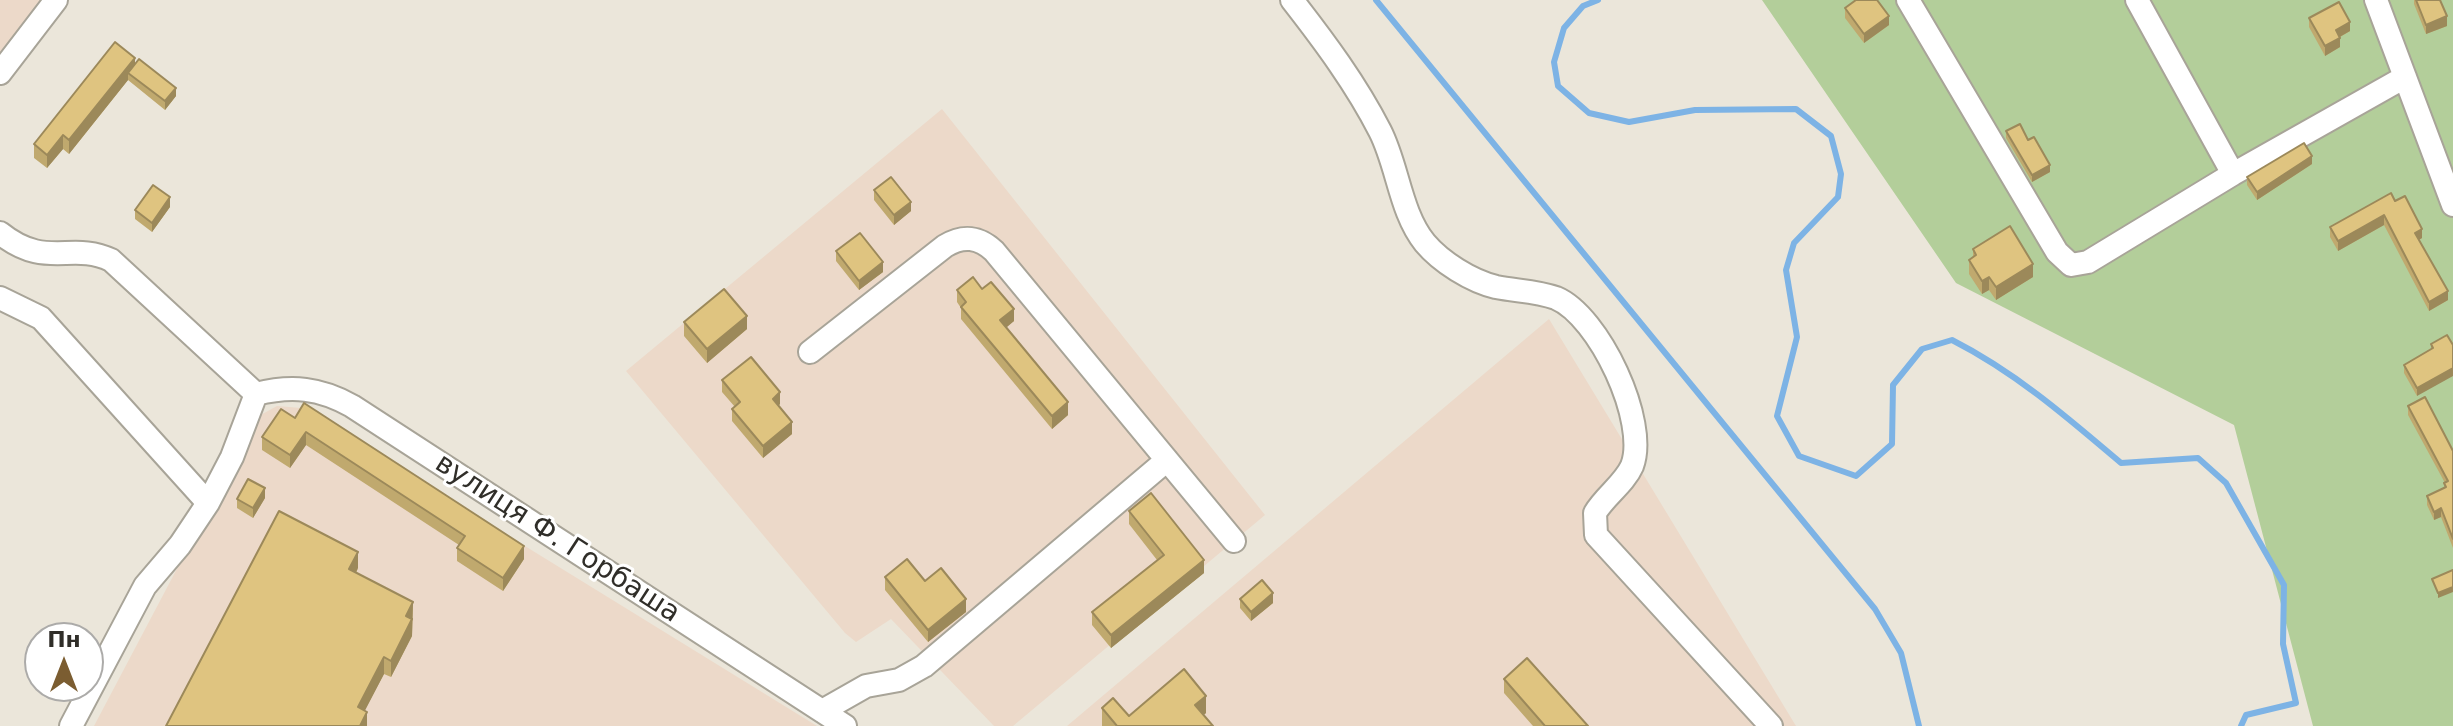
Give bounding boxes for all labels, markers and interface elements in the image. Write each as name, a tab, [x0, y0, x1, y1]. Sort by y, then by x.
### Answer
street label: вулиця Ф. Горбаша	[428, 447, 686, 631]
north arrow	[24, 622, 104, 702]
text: Пн	[47, 627, 81, 652]

